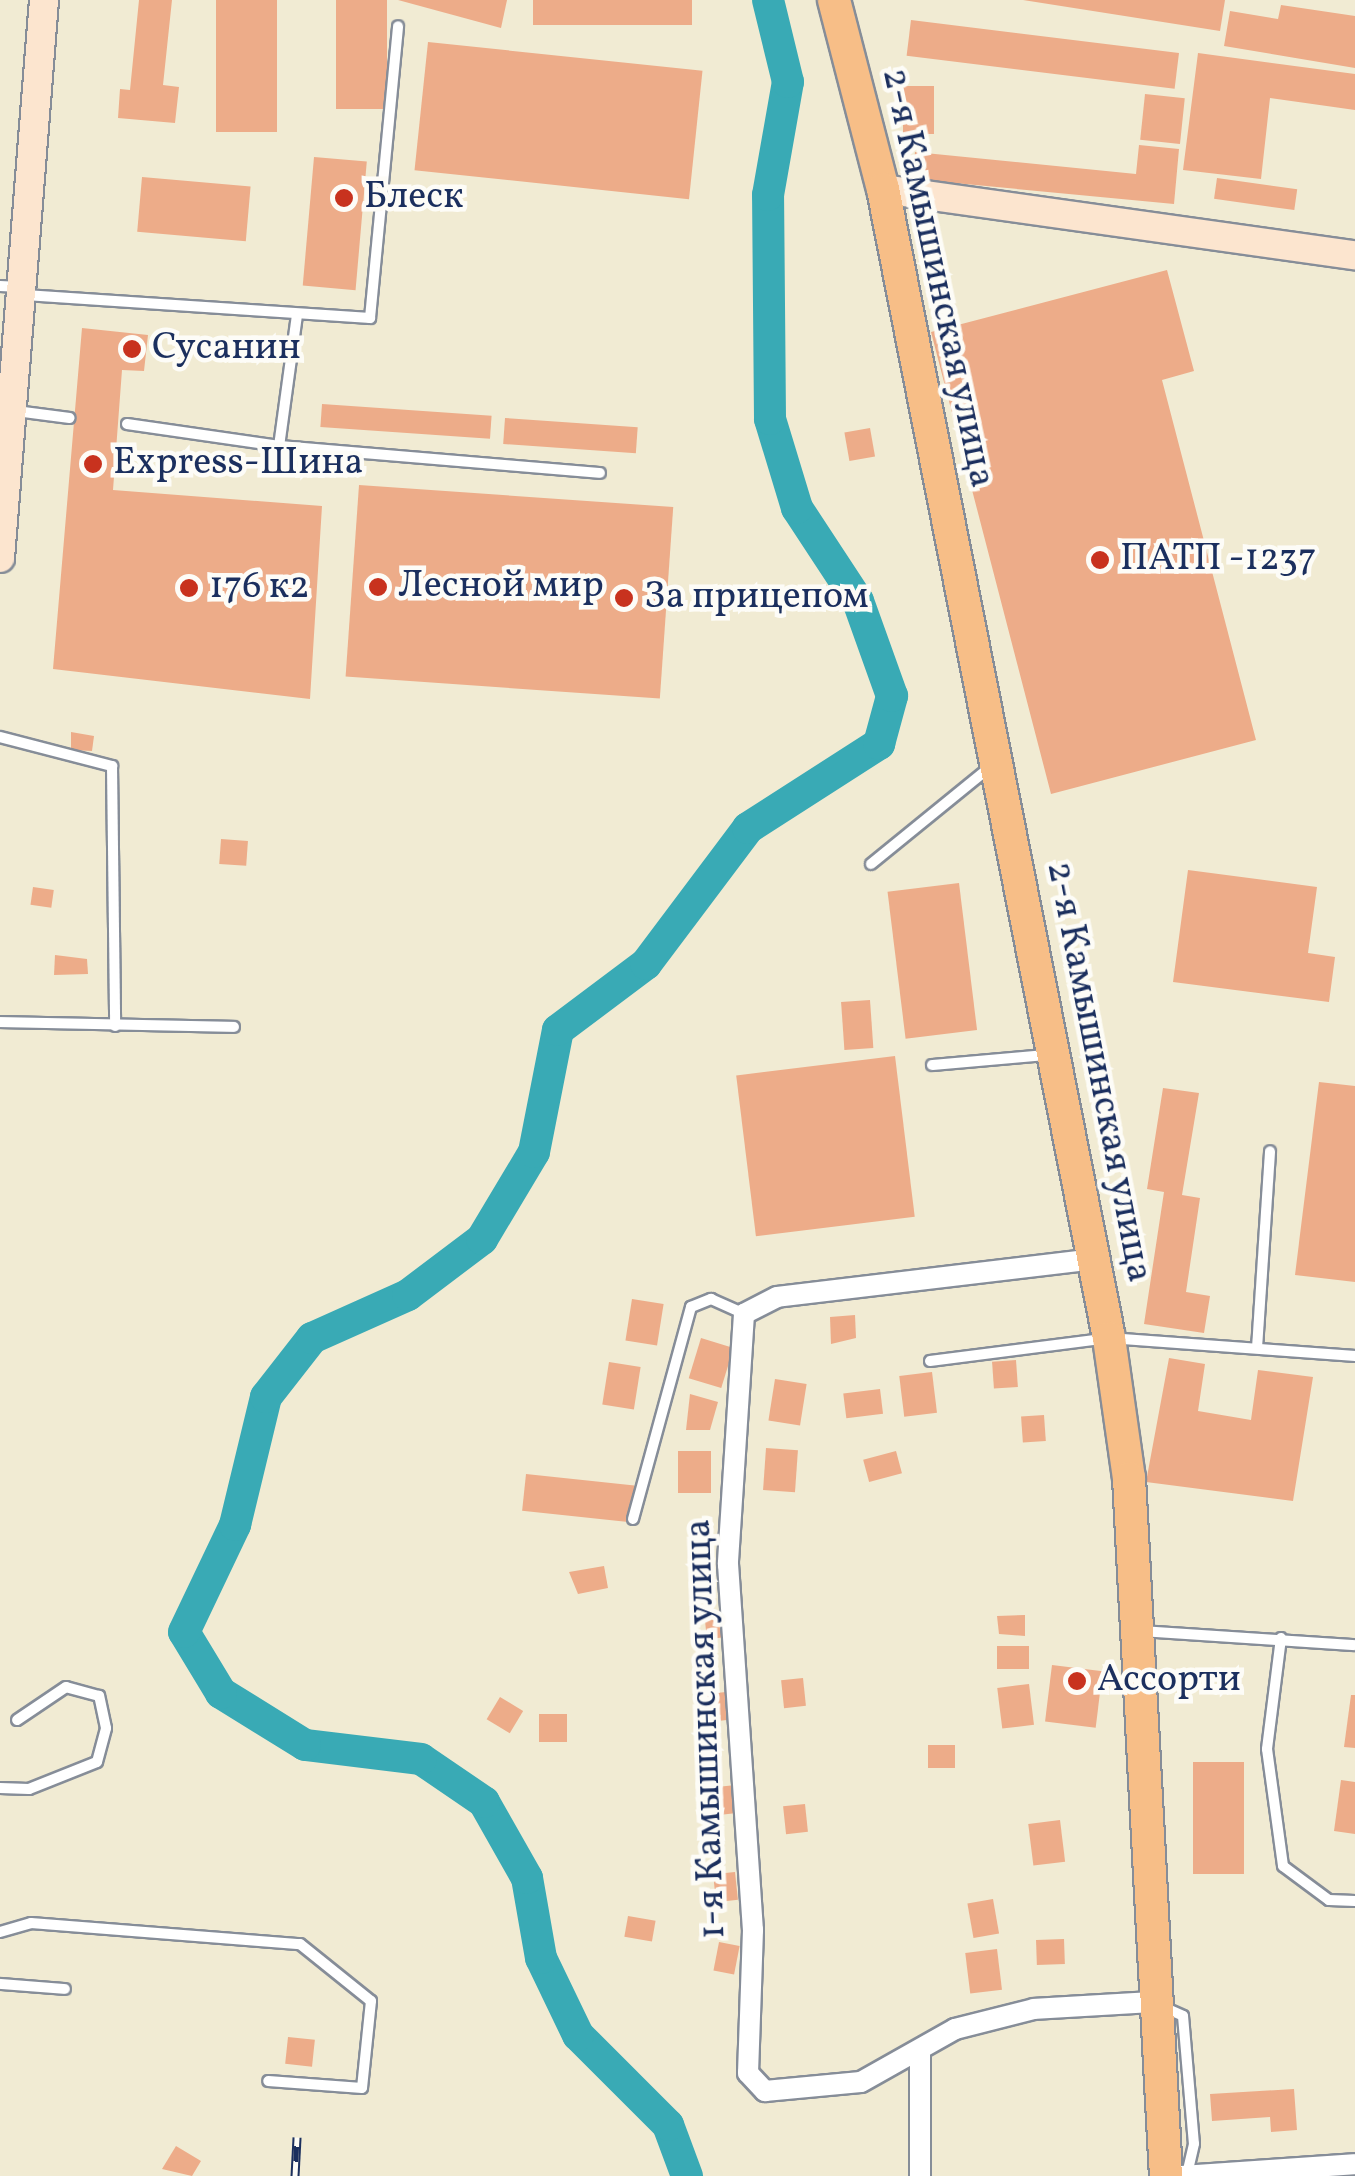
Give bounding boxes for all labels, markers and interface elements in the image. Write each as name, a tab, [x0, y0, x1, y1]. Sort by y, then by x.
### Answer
street label: 2-я Камышинская улица	[870, 64, 1004, 492]
place label: Блеск	[364, 175, 463, 221]
marker: Блеск	[333, 187, 355, 209]
place label: Сусанин	[152, 326, 301, 372]
marker: Сусанин	[121, 338, 143, 360]
place label: Express-Шина	[113, 441, 363, 487]
marker: Express-Шина	[82, 453, 104, 475]
place label: ПАТП -1237	[1120, 537, 1317, 583]
marker: ПАТП -1237	[1089, 549, 1111, 571]
place label: Лесной мир	[398, 564, 604, 610]
place label: 176 к2	[209, 565, 310, 611]
place label: За прицепом	[644, 575, 869, 621]
marker: Лесной мир	[367, 576, 389, 598]
marker: 176 к2	[178, 577, 200, 599]
marker: За прицепом	[613, 587, 635, 609]
street label: 2-я Камышинская улица	[1035, 857, 1161, 1287]
street label: 1-я Камышинская улица	[677, 1517, 737, 1941]
place label: Ассорти	[1097, 1658, 1241, 1704]
marker: Ассорти	[1066, 1670, 1088, 1692]

